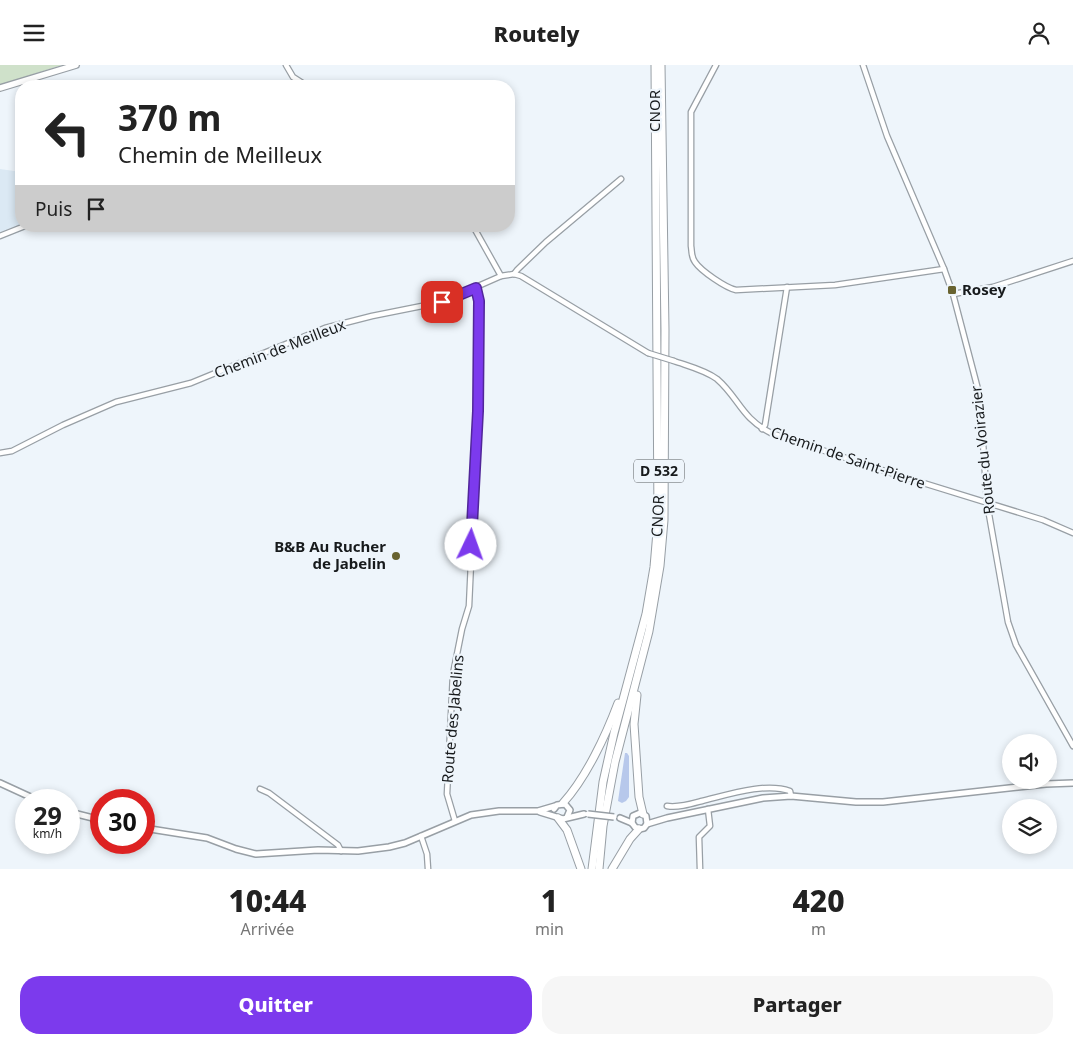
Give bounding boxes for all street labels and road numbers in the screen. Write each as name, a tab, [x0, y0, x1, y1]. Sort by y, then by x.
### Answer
street label: CNOR	[644, 89, 664, 132]
street label: Chemin de Meilleux	[211, 314, 348, 382]
street label: Route du Voirazier	[965, 385, 999, 515]
street label: Chemin de Saint-Pierre	[769, 421, 928, 493]
road number: D 532	[634, 459, 684, 483]
street label: CNOR	[646, 494, 668, 537]
street label: Route des Jabelins	[436, 654, 468, 784]

